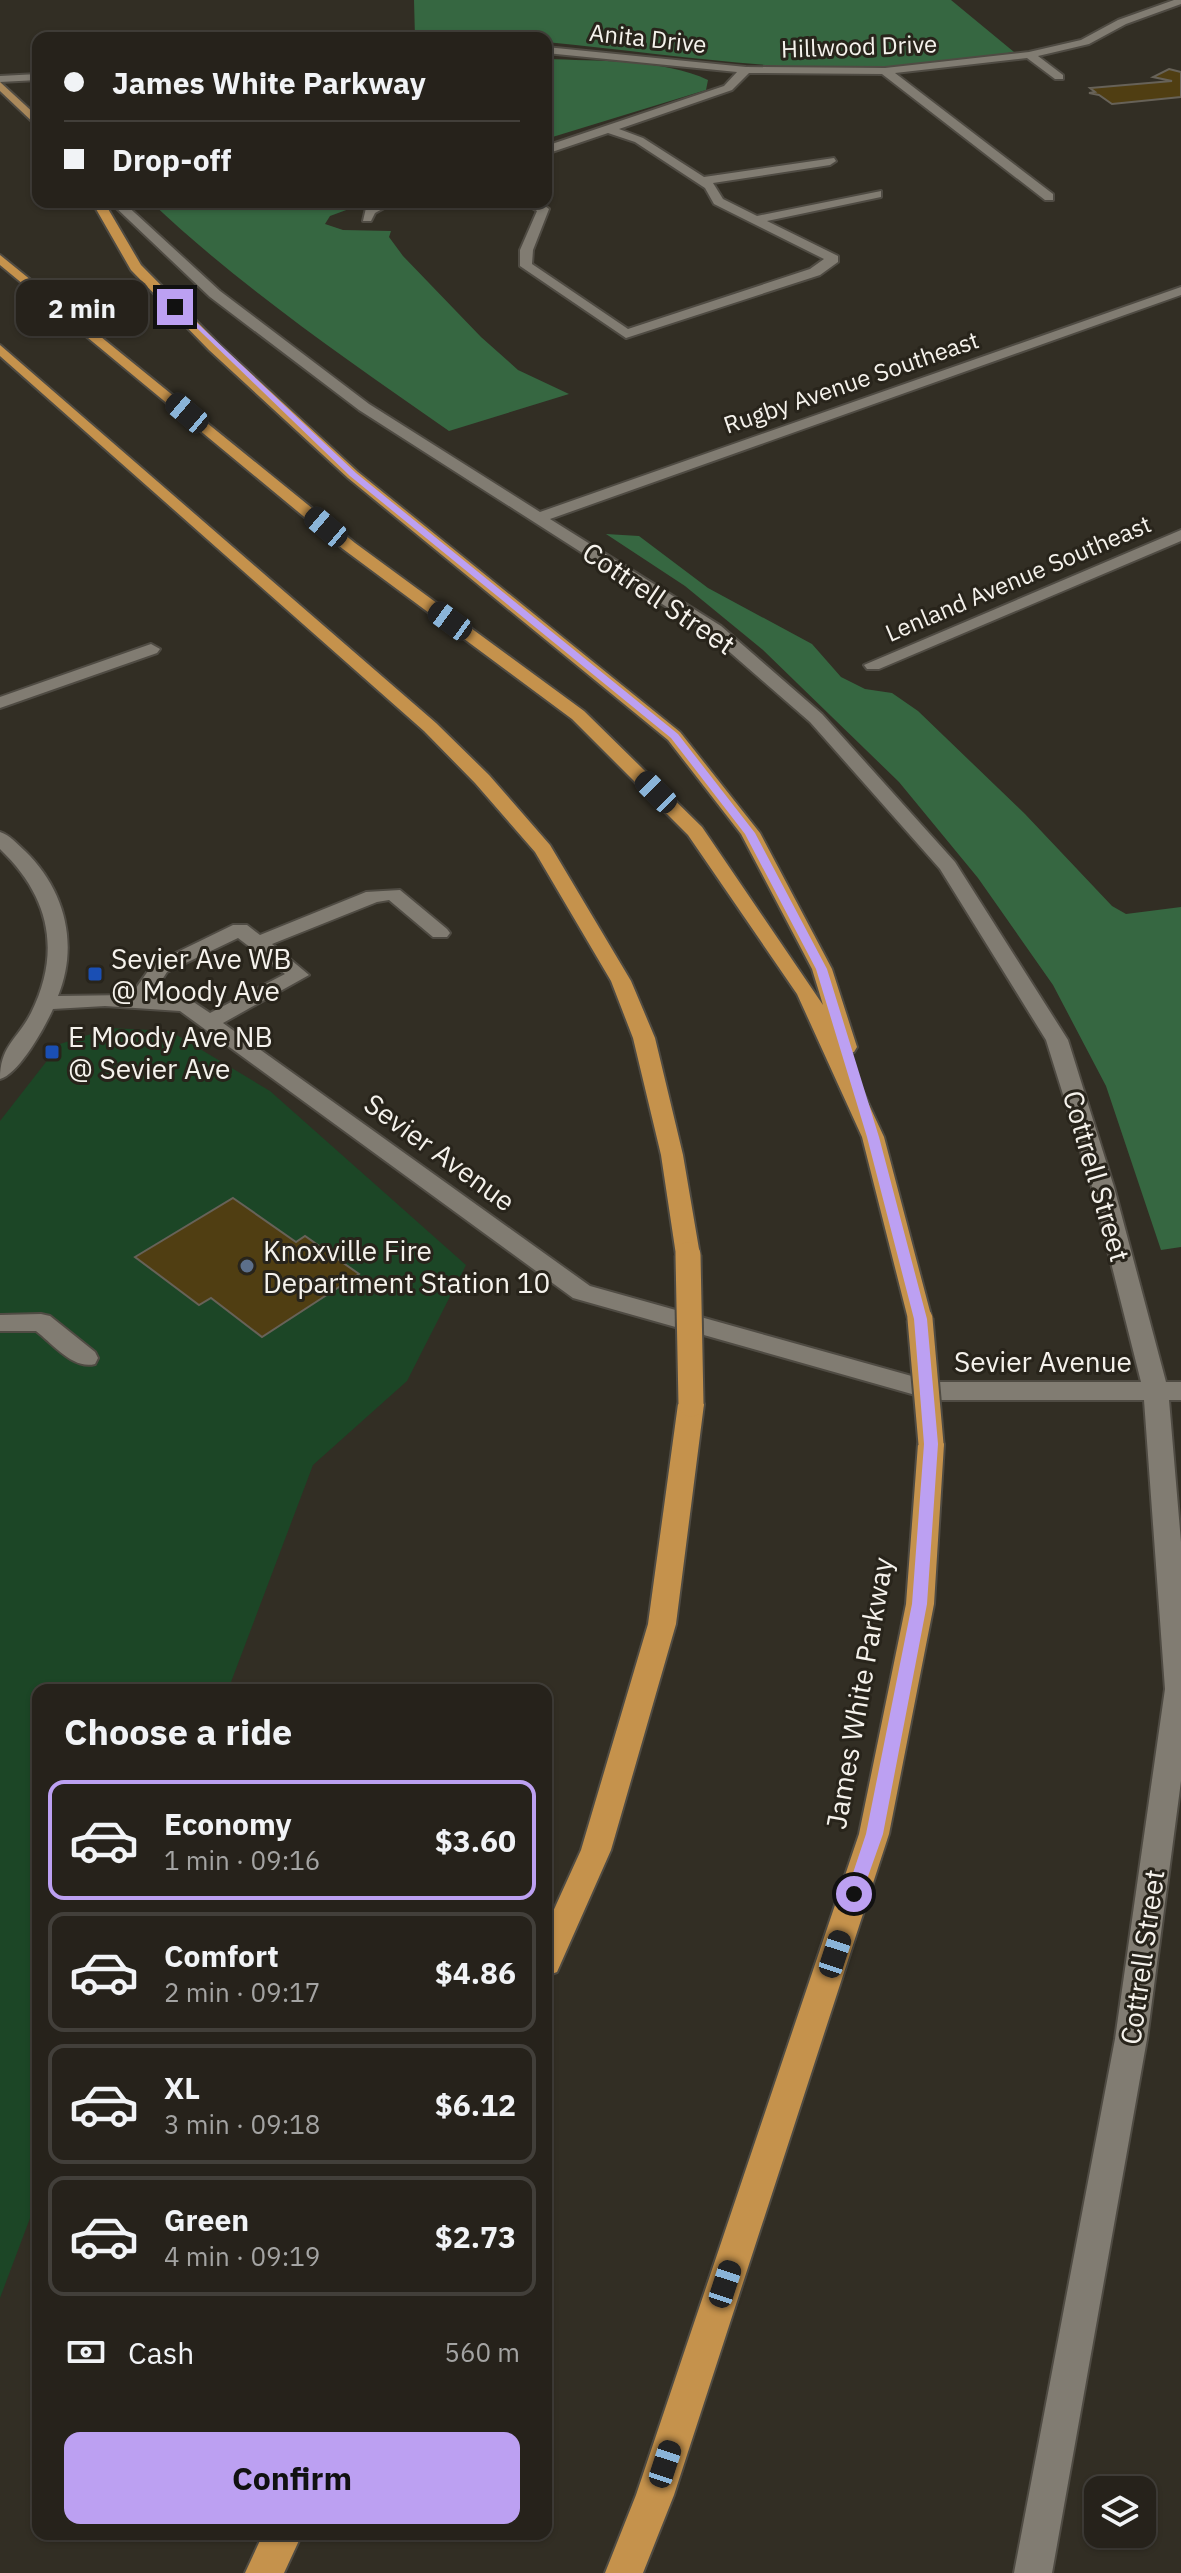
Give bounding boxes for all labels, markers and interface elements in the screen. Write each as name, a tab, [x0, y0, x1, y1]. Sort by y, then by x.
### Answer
street label: Anita Drive	[588, 16, 708, 60]
street label: Hillwood Drive	[780, 27, 938, 65]
text: James White Parkway	[112, 63, 426, 102]
text: Drop-off	[112, 140, 231, 179]
callout: 2 min	[15, 279, 147, 335]
route end	[157, 289, 193, 325]
text: 2 min	[48, 291, 116, 325]
street label: Rugby Avenue Southeast	[719, 323, 983, 441]
car	[161, 388, 213, 438]
car	[300, 502, 352, 552]
street label: Lenland Avenue Southeast	[880, 507, 1156, 649]
street label: Cottrell Street	[575, 533, 743, 663]
car	[424, 597, 476, 645]
car	[631, 767, 681, 817]
place label: Sevier Ave WB @ Moody Ave	[111, 940, 292, 1009]
marker: Sevier Ave WB @ Moody Ave	[86, 965, 104, 983]
place label: E Moody Ave NB @ Sevier Ave	[68, 1018, 273, 1087]
marker: E Moody Ave NB @ Sevier Ave	[43, 1043, 61, 1061]
street label: Sevier Avenue	[357, 1085, 523, 1219]
street label: Cottrell Street	[1055, 1086, 1139, 1266]
place label: Knoxville Fire Department Station 10	[263, 1232, 550, 1301]
marker: Knoxville Fire Department Station 10	[238, 1257, 256, 1275]
street label: Sevier Avenue	[954, 1343, 1132, 1380]
street label: James White Parkway	[817, 1554, 901, 1832]
text: Choose a ride	[64, 1708, 292, 1755]
icon: car	[68, 1804, 140, 1876]
text: Economy	[164, 1804, 292, 1843]
text: $3.60	[435, 1821, 516, 1860]
text: 1 min · 09:16	[164, 1843, 320, 1877]
street label: Cottrell Street	[1111, 1867, 1173, 2047]
route start	[836, 1876, 872, 1912]
car	[816, 1927, 854, 1981]
icon: car	[68, 1936, 140, 2008]
text: Comfort	[164, 1936, 279, 1975]
text: $4.86	[435, 1953, 516, 1992]
text: 2 min · 09:17	[164, 1975, 320, 2009]
icon: car	[68, 2068, 140, 2140]
text: XL	[164, 2068, 200, 2107]
text: $6.12	[435, 2085, 516, 2124]
text: 3 min · 09:18	[164, 2107, 320, 2141]
icon: car	[68, 2200, 140, 2272]
text: Green	[164, 2200, 249, 2239]
text: $2.73	[435, 2217, 516, 2256]
text: 4 min · 09:19	[164, 2239, 320, 2273]
car	[706, 2257, 744, 2311]
icon: cash	[64, 2330, 108, 2374]
text: Cash	[128, 2333, 194, 2372]
text: 560 m	[444, 2335, 520, 2369]
button: Confirm	[64, 2432, 520, 2524]
car	[646, 2437, 684, 2491]
map controls	[1084, 2476, 1156, 2548]
button: layers	[1084, 2476, 1156, 2548]

